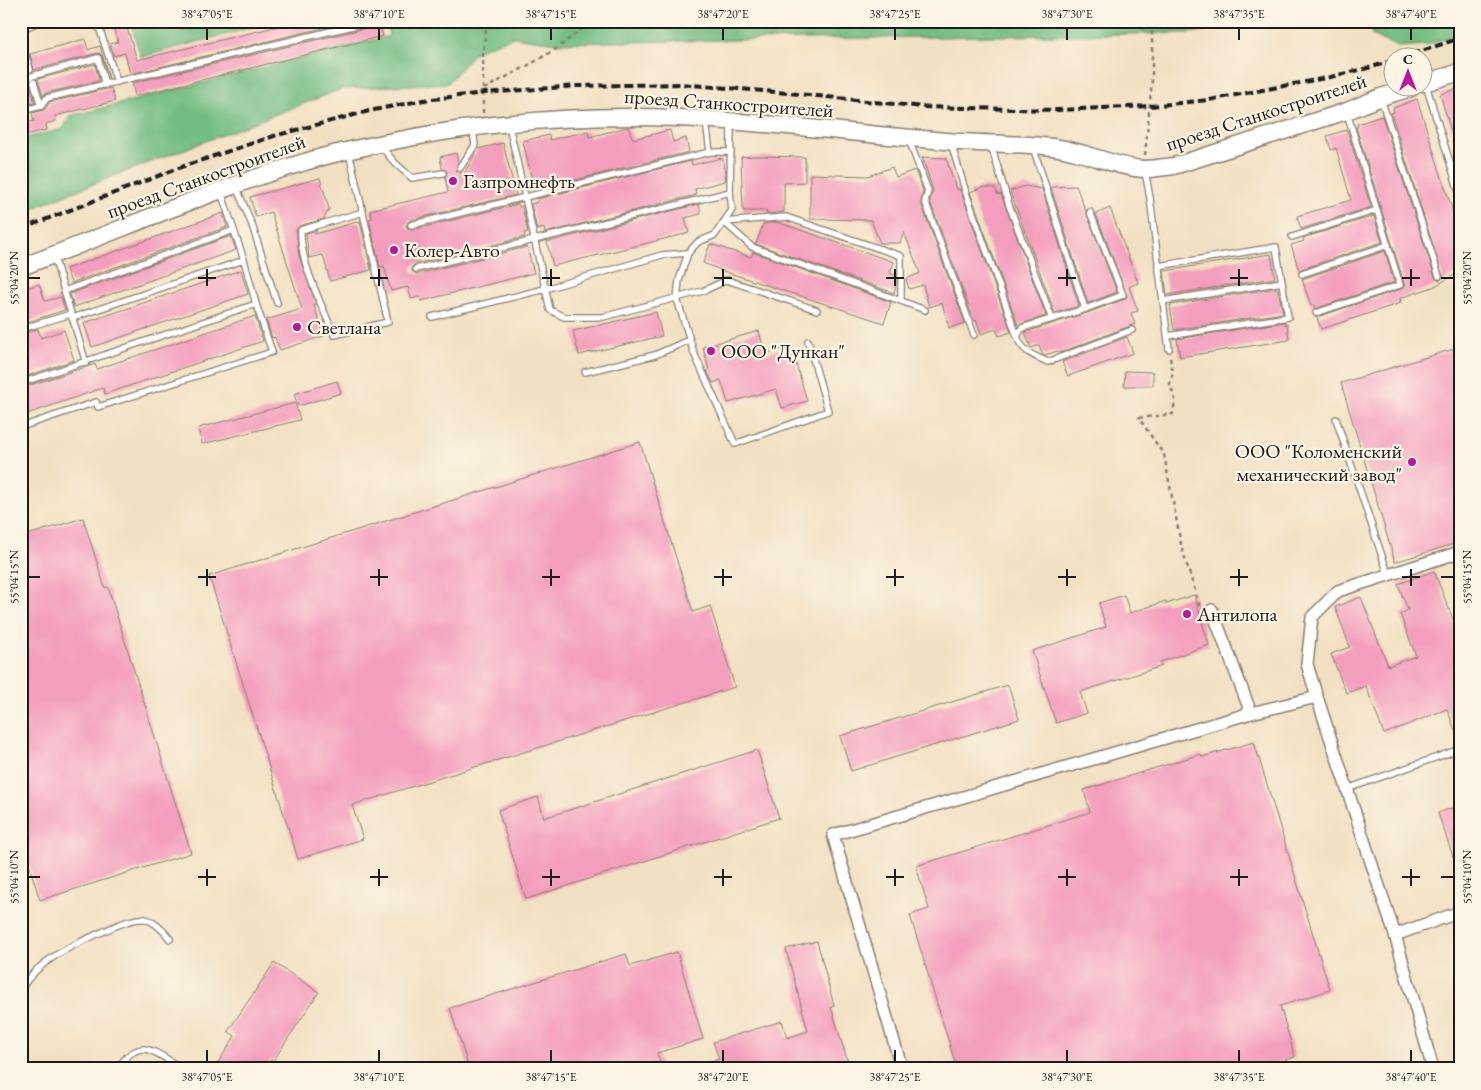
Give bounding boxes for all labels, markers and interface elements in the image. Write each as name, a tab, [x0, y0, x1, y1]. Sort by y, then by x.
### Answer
text: 38°47'05"E	[181, 6, 233, 22]
text: 38°47'10"E	[353, 6, 405, 22]
text: 38°47'15"E	[525, 6, 577, 22]
text: 38°47'20"E	[697, 6, 749, 22]
text: 38°47'25"E	[869, 6, 921, 22]
text: 38°47'30"E	[1041, 6, 1093, 22]
text: 38°47'35"E	[1213, 6, 1265, 22]
text: 38°47'40"E	[1385, 6, 1437, 22]
north arrow	[1384, 48, 1434, 98]
text: С	[1403, 50, 1413, 68]
street label: проезд Станкостроителей	[1162, 67, 1370, 157]
street label: проезд Станкостроителей	[624, 83, 835, 123]
street label: проезд Станкостроителей	[103, 128, 309, 224]
place label: Газпромнефть	[463, 168, 575, 194]
marker: Газпромнефть	[447, 175, 459, 187]
place label: Колер-Авто	[404, 237, 500, 263]
marker: Колер-Авто	[388, 244, 400, 256]
text: 55°04'20"N	[6, 251, 22, 305]
text: 55°04'20"N	[1459, 251, 1475, 305]
place label: Светлана	[307, 314, 381, 340]
marker: Светлана	[291, 321, 303, 333]
place label: ООО "Дункан"	[721, 338, 845, 364]
marker: ООО "Дункан"	[705, 345, 717, 357]
place label: ООО "Коломенский механический завод"	[1235, 438, 1402, 487]
marker: ООО "Коломенский механический завод"	[1406, 456, 1418, 468]
text: 55°04'15"N	[6, 550, 22, 604]
text: 55°04'15"N	[1459, 550, 1475, 604]
place label: Aнтилопа	[1196, 601, 1278, 627]
marker: Aнтилопа	[1181, 608, 1193, 620]
text: 55°04'10"N	[6, 850, 22, 904]
text: 55°04'10"N	[1459, 850, 1475, 904]
text: 38°47'05"E	[181, 1069, 233, 1085]
text: 38°47'10"E	[353, 1069, 405, 1085]
text: 38°47'15"E	[525, 1069, 577, 1085]
text: 38°47'20"E	[697, 1069, 749, 1085]
text: 38°47'25"E	[869, 1069, 921, 1085]
text: 38°47'30"E	[1041, 1069, 1093, 1085]
text: 38°47'35"E	[1213, 1069, 1265, 1085]
text: 38°47'40"E	[1385, 1069, 1437, 1085]

